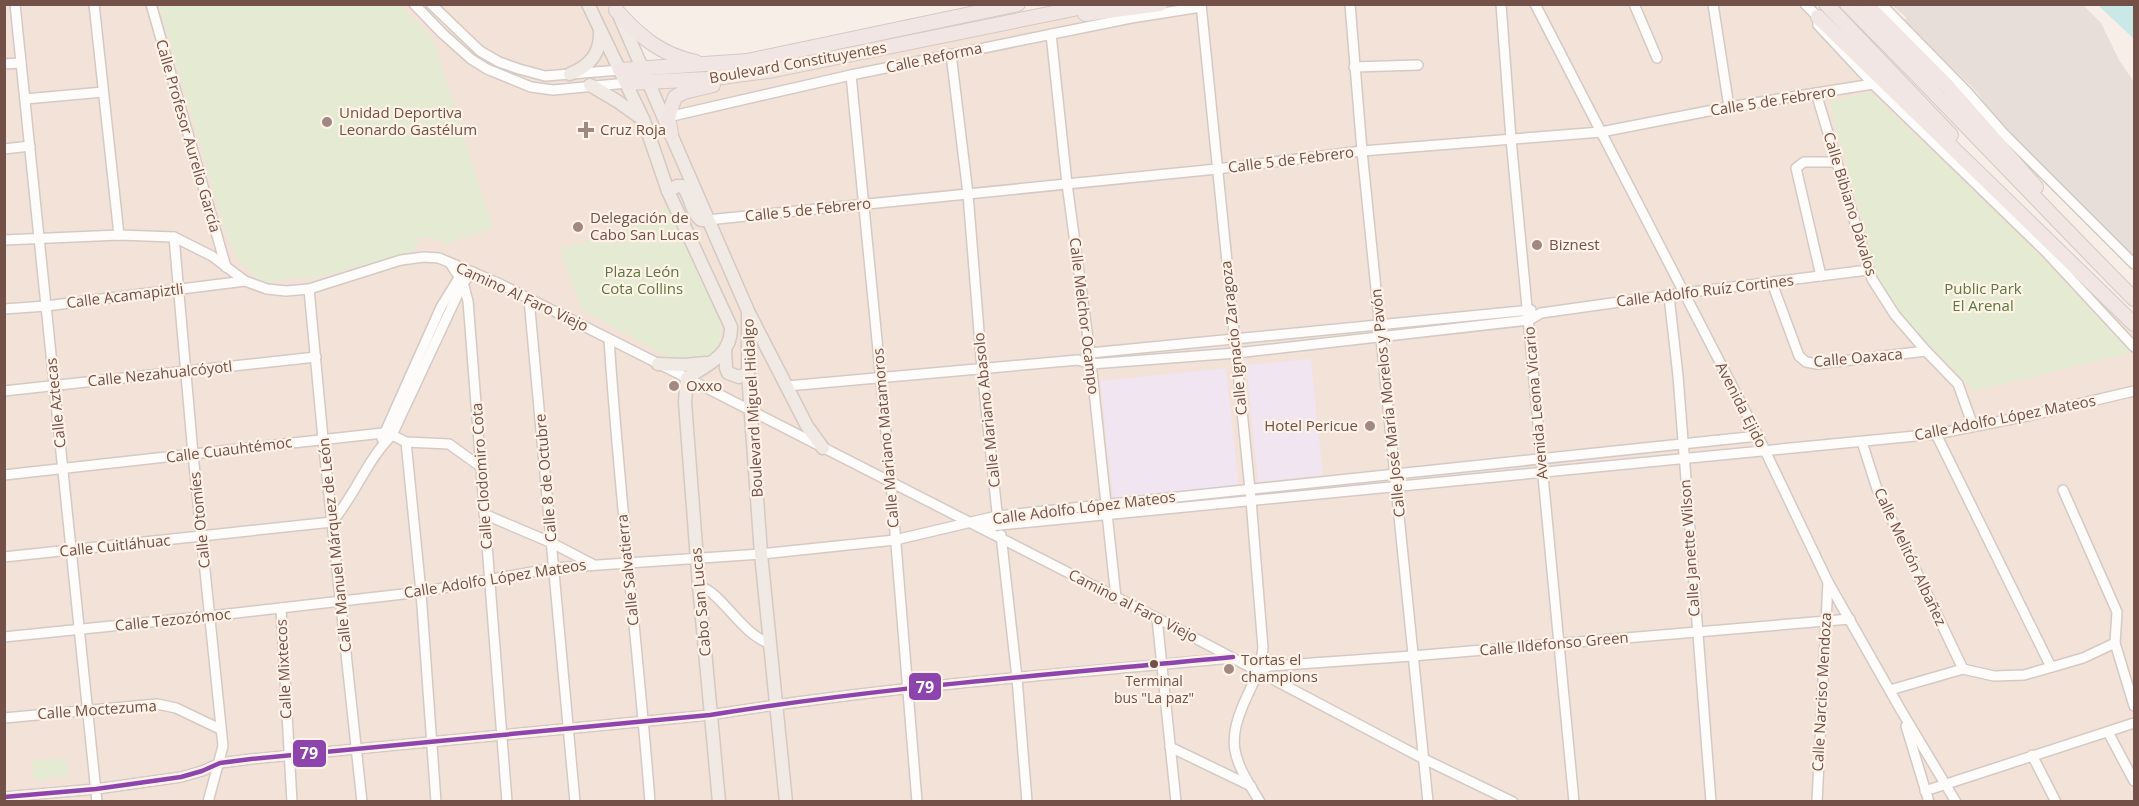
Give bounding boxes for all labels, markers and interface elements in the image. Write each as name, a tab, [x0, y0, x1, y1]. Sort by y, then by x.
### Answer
street label: Calle Profesor Aurelio García	[152, 37, 226, 235]
street label: Boulevard Constituyentes	[708, 37, 888, 87]
street label: Calle Reforma	[884, 37, 984, 77]
street label: Calle 5 de Febrero	[1709, 80, 1837, 120]
place label: Unidad Deportiva Leonardo Gastélum	[339, 102, 477, 139]
marker: Unidad Deportiva Leonardo Gastélum	[320, 115, 334, 129]
place label: Cruz Roja	[600, 119, 666, 139]
marker: Cruz Roja	[577, 121, 595, 139]
street label: Calle Bibiano Dávalos	[1820, 129, 1882, 278]
street label: Calle 5 de Febrero	[1227, 141, 1355, 177]
street label: Calle 5 de Febrero	[744, 192, 872, 226]
place label: Delegación de Cabo San Lucas	[590, 207, 699, 244]
marker: Delegación de Cabo San Lucas	[571, 220, 585, 234]
place label: Biznest	[1549, 234, 1600, 254]
street label: Calle Melchor Ocampo	[1065, 236, 1105, 396]
marker: Biznest	[1530, 238, 1544, 252]
street label: Camino Al Faro Viejo	[453, 257, 592, 336]
street label: Calle Ignacio Zaragoza	[1215, 260, 1251, 416]
park label: Plaza León Cota Collins	[601, 261, 683, 298]
street label: Calle Adolfo Ruíz Cortines	[1615, 269, 1795, 311]
street label: Calle Acamapiztli	[65, 278, 185, 312]
park label: Public Park El Arenal	[1944, 278, 2022, 315]
street label: Calle José María Morelos y Pavón	[1365, 288, 1409, 518]
street label: Boulevard Miguel Hidalgo	[737, 318, 767, 498]
street label: Avenida Leona Vicario	[1518, 326, 1552, 481]
street label: Calle Mariano Abasolo	[968, 332, 1004, 489]
street label: Calle Oaxaca	[1813, 343, 1903, 371]
street label: Calle Mariano Matamoros	[867, 347, 903, 529]
street label: Calle Nezahualcóyotl	[87, 355, 233, 391]
street label: Calle Aztecas	[40, 357, 70, 449]
street label: Avenida Ejido	[1712, 358, 1772, 451]
place label: Oxxo	[686, 375, 722, 395]
marker: Oxxo	[667, 379, 681, 393]
street label: Calle Adolfo López Mateos	[1912, 390, 2097, 444]
street label: Calle Clodomiro Cota	[466, 402, 496, 550]
street label: Calle 8 de Octubre	[529, 413, 561, 543]
place label: Hotel Pericue	[1264, 415, 1358, 435]
marker: Hotel Pericue	[1363, 419, 1377, 433]
street label: Calle Cuauhtémoc	[165, 431, 293, 467]
street label: Calle Manuel Márquez de León	[313, 437, 355, 653]
street label: Calle Otomíes	[184, 471, 214, 569]
street label: Calle Janette Wilson	[1674, 479, 1704, 617]
street label: Calle Melitón Albañez	[1870, 484, 1952, 629]
street label: Calle Adolfo López Mateos	[991, 486, 1177, 528]
street label: Calle Salvatierra	[611, 513, 643, 627]
street label: Calle Cuitláhuac	[58, 529, 171, 561]
street label: Cabo San Lucas	[685, 547, 715, 657]
street label: Calle Adolfo López Mateos	[402, 554, 587, 602]
street label: Camino al Faro Viejo	[1065, 564, 1202, 646]
street label: Calle Tezozómoc	[114, 603, 232, 635]
street label: Calle Narciso Mendoza	[1807, 612, 1835, 772]
street label: Calle Mixtecos	[270, 619, 296, 719]
street label: Calle Ildefonso Green	[1478, 627, 1629, 659]
place label: Tortas el champions	[1241, 649, 1318, 686]
marker: Terminal bus "La paz"	[1148, 658, 1160, 670]
marker: Tortas el champions	[1222, 662, 1236, 676]
place label: Terminal bus "La paz"	[1114, 671, 1194, 707]
line badge: 79	[908, 672, 942, 701]
text: 79	[916, 676, 934, 698]
street label: Calle Moctezuma	[37, 695, 157, 723]
line badge: 79	[292, 739, 327, 768]
text: 79	[300, 742, 318, 764]

